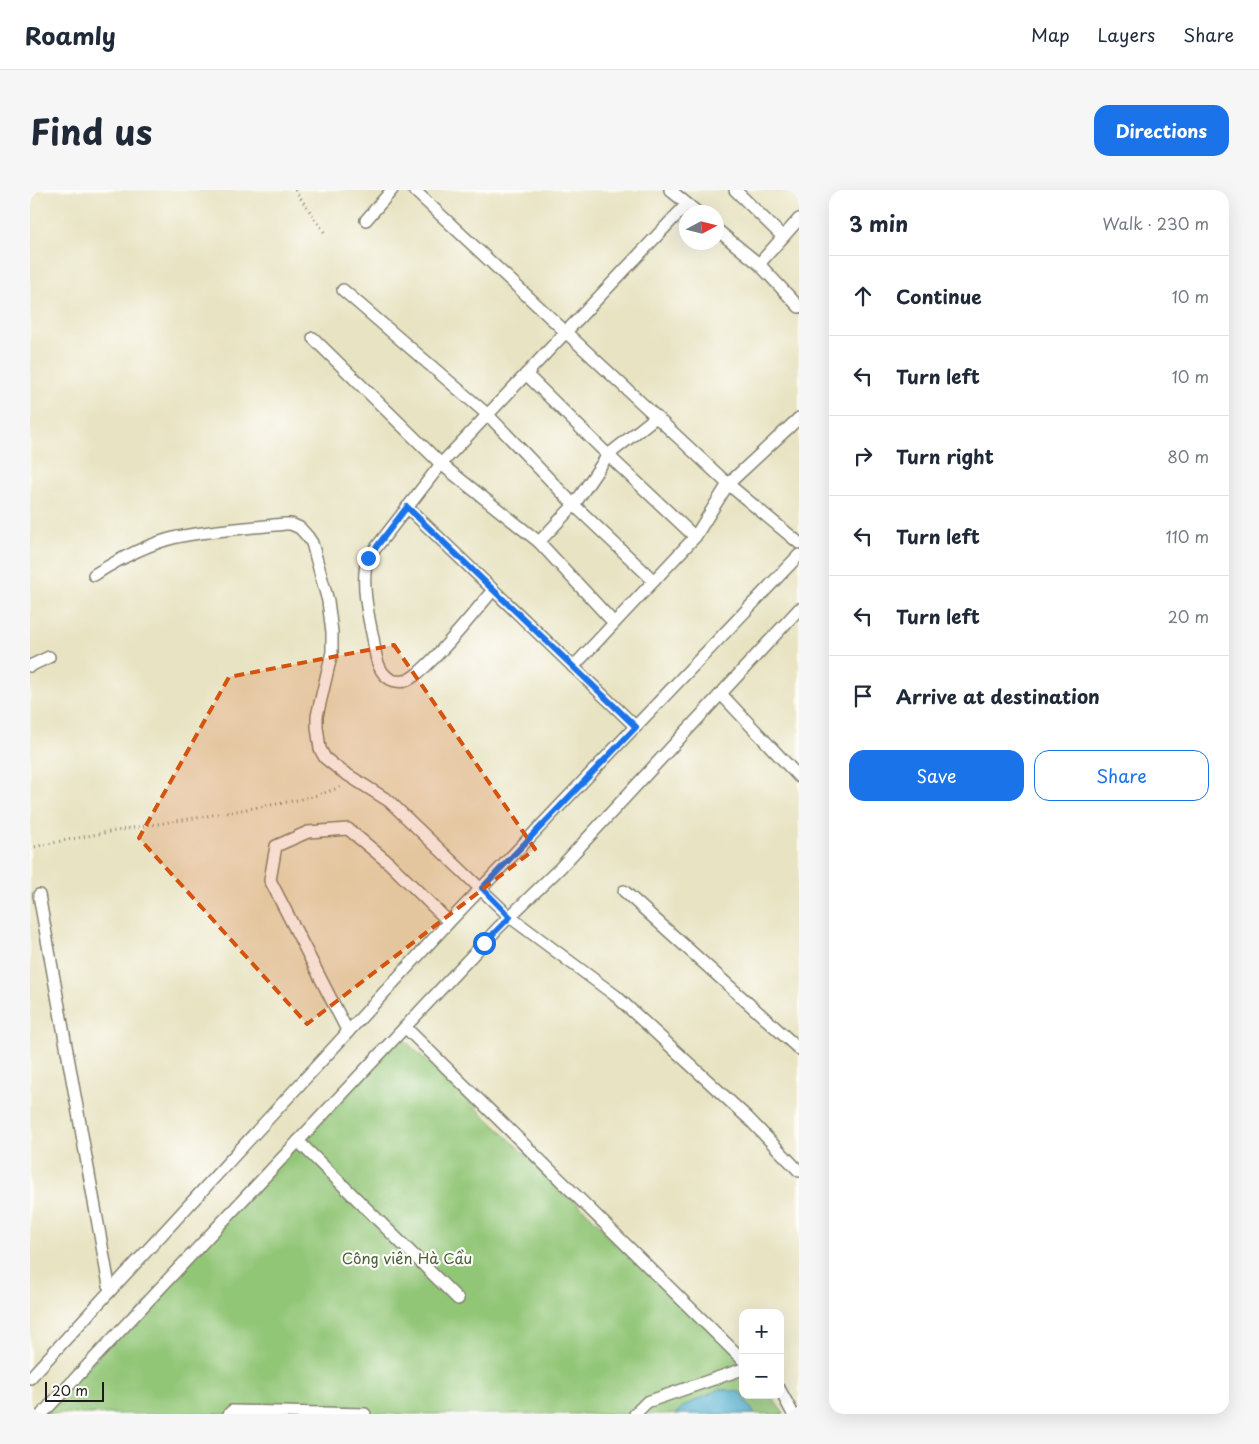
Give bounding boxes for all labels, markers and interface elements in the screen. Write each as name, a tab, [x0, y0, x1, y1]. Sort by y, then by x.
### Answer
text: Roamly	[25, 17, 116, 53]
text: Map	[1031, 21, 1070, 48]
text: Layers	[1098, 21, 1155, 48]
text: Share	[1183, 21, 1234, 48]
text: Find us	[30, 104, 152, 157]
button: Directions	[1094, 105, 1229, 156]
north arrow	[679, 205, 724, 250]
text: 3 min	[849, 207, 908, 239]
text: Walk · 230 m	[1102, 211, 1209, 235]
icon: ahead	[849, 282, 877, 310]
text: Continue	[896, 282, 982, 310]
text: 10 m	[1172, 284, 1209, 308]
icon: left	[849, 362, 877, 390]
text: Turn left	[896, 362, 980, 390]
text: 10 m	[1172, 364, 1209, 388]
icon: right	[849, 442, 877, 470]
text: Turn right	[896, 442, 994, 470]
text: 80 m	[1167, 444, 1209, 468]
icon: left	[849, 522, 877, 550]
text: Turn left	[896, 522, 980, 550]
text: 110 m	[1166, 524, 1209, 548]
route end	[357, 547, 380, 570]
icon: left	[849, 602, 877, 630]
text: Turn left	[896, 602, 980, 630]
text: 20 m	[1168, 604, 1209, 628]
icon: arrive	[849, 682, 877, 710]
text: Arrive at destination	[896, 682, 1100, 710]
button: Save	[849, 750, 1024, 801]
button: Share	[1034, 750, 1209, 801]
route start	[473, 932, 496, 955]
park label: Công viên Hà Cầu	[342, 1246, 472, 1269]
map controls	[739, 1309, 784, 1399]
button: +	[739, 1309, 784, 1354]
button: −	[739, 1354, 784, 1399]
scale bar	[45, 1379, 104, 1402]
text: 20 m	[52, 1380, 88, 1401]

